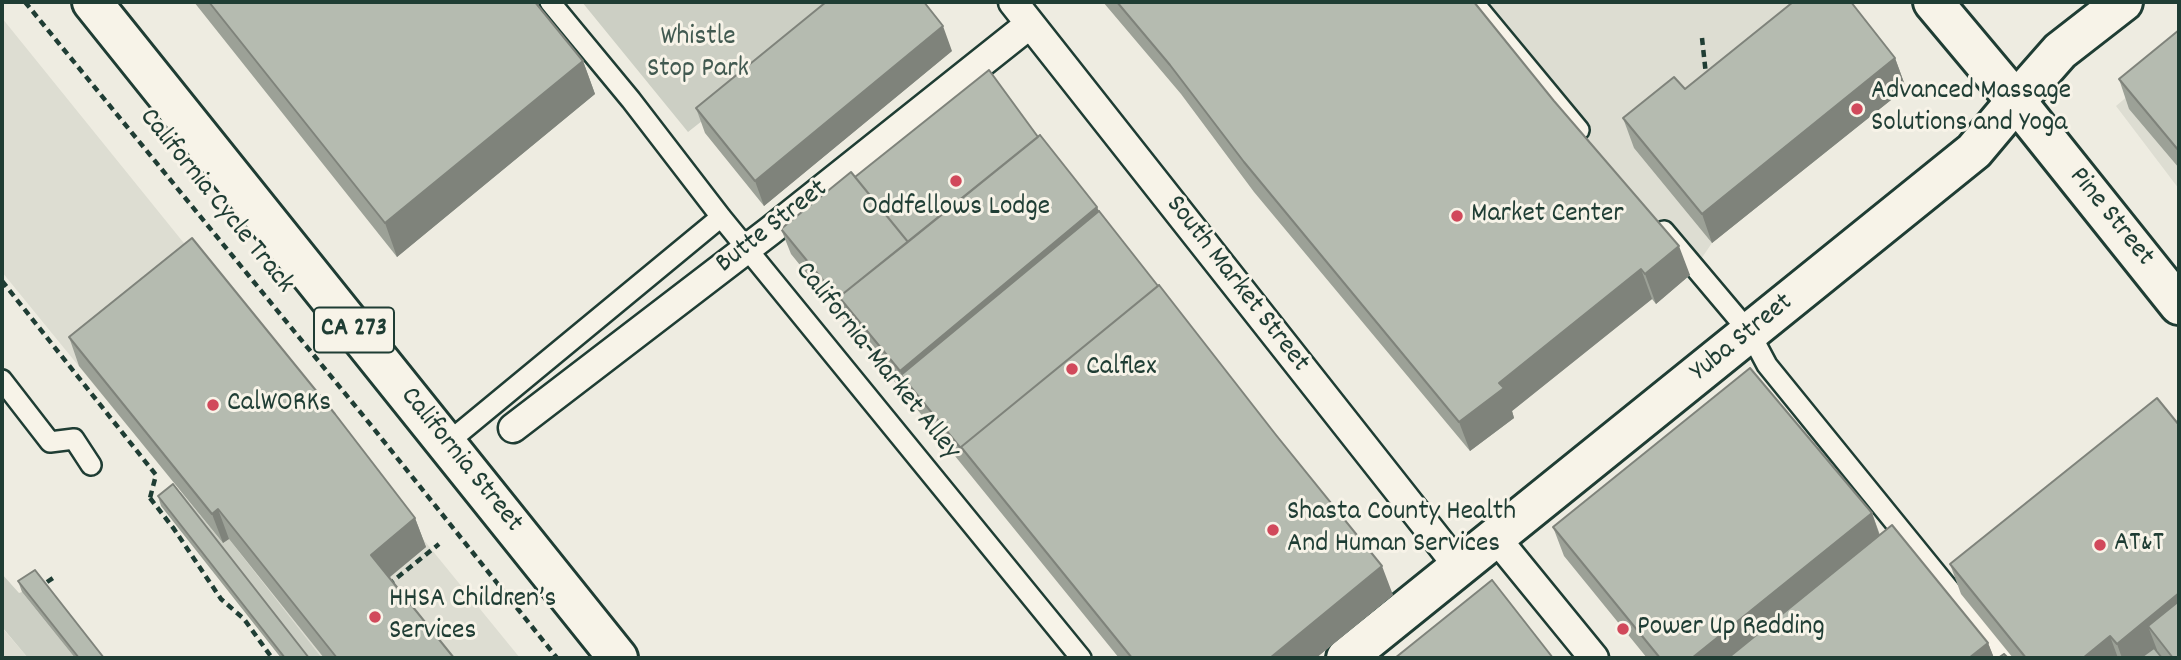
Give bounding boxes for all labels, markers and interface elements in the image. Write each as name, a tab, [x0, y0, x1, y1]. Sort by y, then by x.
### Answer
park label: Whistle Stop Park	[647, 22, 749, 88]
place label: Advanced Massage Solutions and Yoga	[1871, 76, 2071, 142]
marker: Advanced Massage Solutions and Yoga	[1849, 101, 1865, 117]
street label: California Cycle Track	[130, 103, 300, 301]
street label: Pine Street	[2060, 162, 2160, 274]
marker: Oddfellows Lodge	[948, 173, 964, 189]
street label: Butte Street	[710, 174, 836, 282]
street label: South Market Street	[1157, 190, 1315, 380]
place label: Oddfellows Lodge	[862, 192, 1050, 226]
place label: Market Center	[1471, 199, 1624, 233]
marker: Market Center	[1449, 208, 1465, 224]
street label: California-Market Alley	[786, 256, 966, 468]
street label: Yuba Street	[1685, 288, 1801, 390]
road number: CA 273	[314, 308, 394, 352]
place label: Calflex	[1086, 352, 1156, 386]
marker: Calflex	[1064, 361, 1080, 377]
street label: California Street	[391, 382, 529, 540]
place label: CalWORKs	[227, 388, 331, 422]
marker: CalWORKs	[205, 397, 221, 413]
place label: Shasta County Health And Human Services	[1287, 497, 1516, 563]
marker: Shasta County Health And Human Services	[1265, 522, 1281, 538]
place label: AT&T	[2114, 528, 2164, 562]
marker: AT&T	[2092, 537, 2108, 553]
place label: HHSA Children’s Services	[389, 584, 556, 650]
marker: HHSA Children’s Services	[367, 609, 383, 625]
place label: Power Up Redding	[1637, 612, 1825, 646]
marker: Power Up Redding	[1615, 621, 1631, 637]

